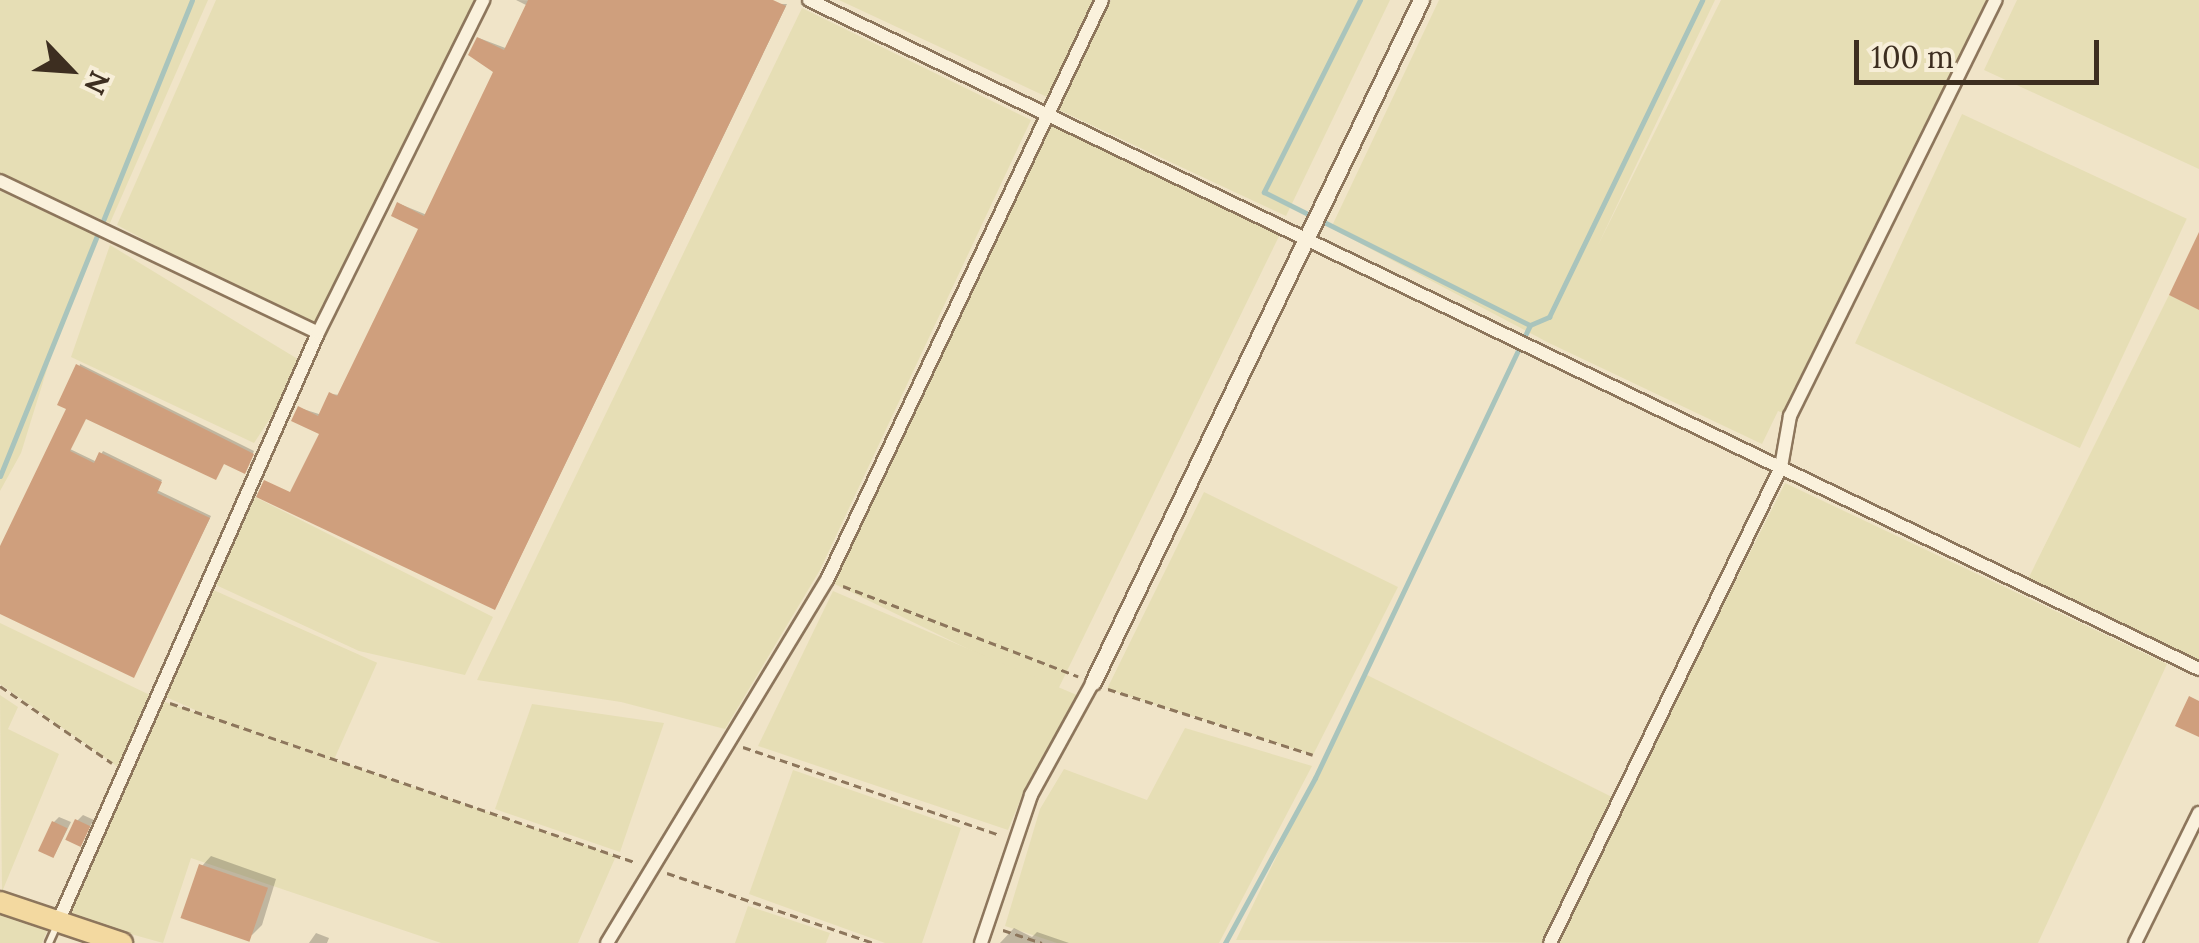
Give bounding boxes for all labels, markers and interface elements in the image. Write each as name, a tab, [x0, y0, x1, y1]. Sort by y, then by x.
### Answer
north arrow	[20, 20, 120, 120]
scale bar	[1859, 20, 2104, 82]
text: 100 m	[1871, 38, 1954, 76]
text: N	[76, 65, 118, 100]

